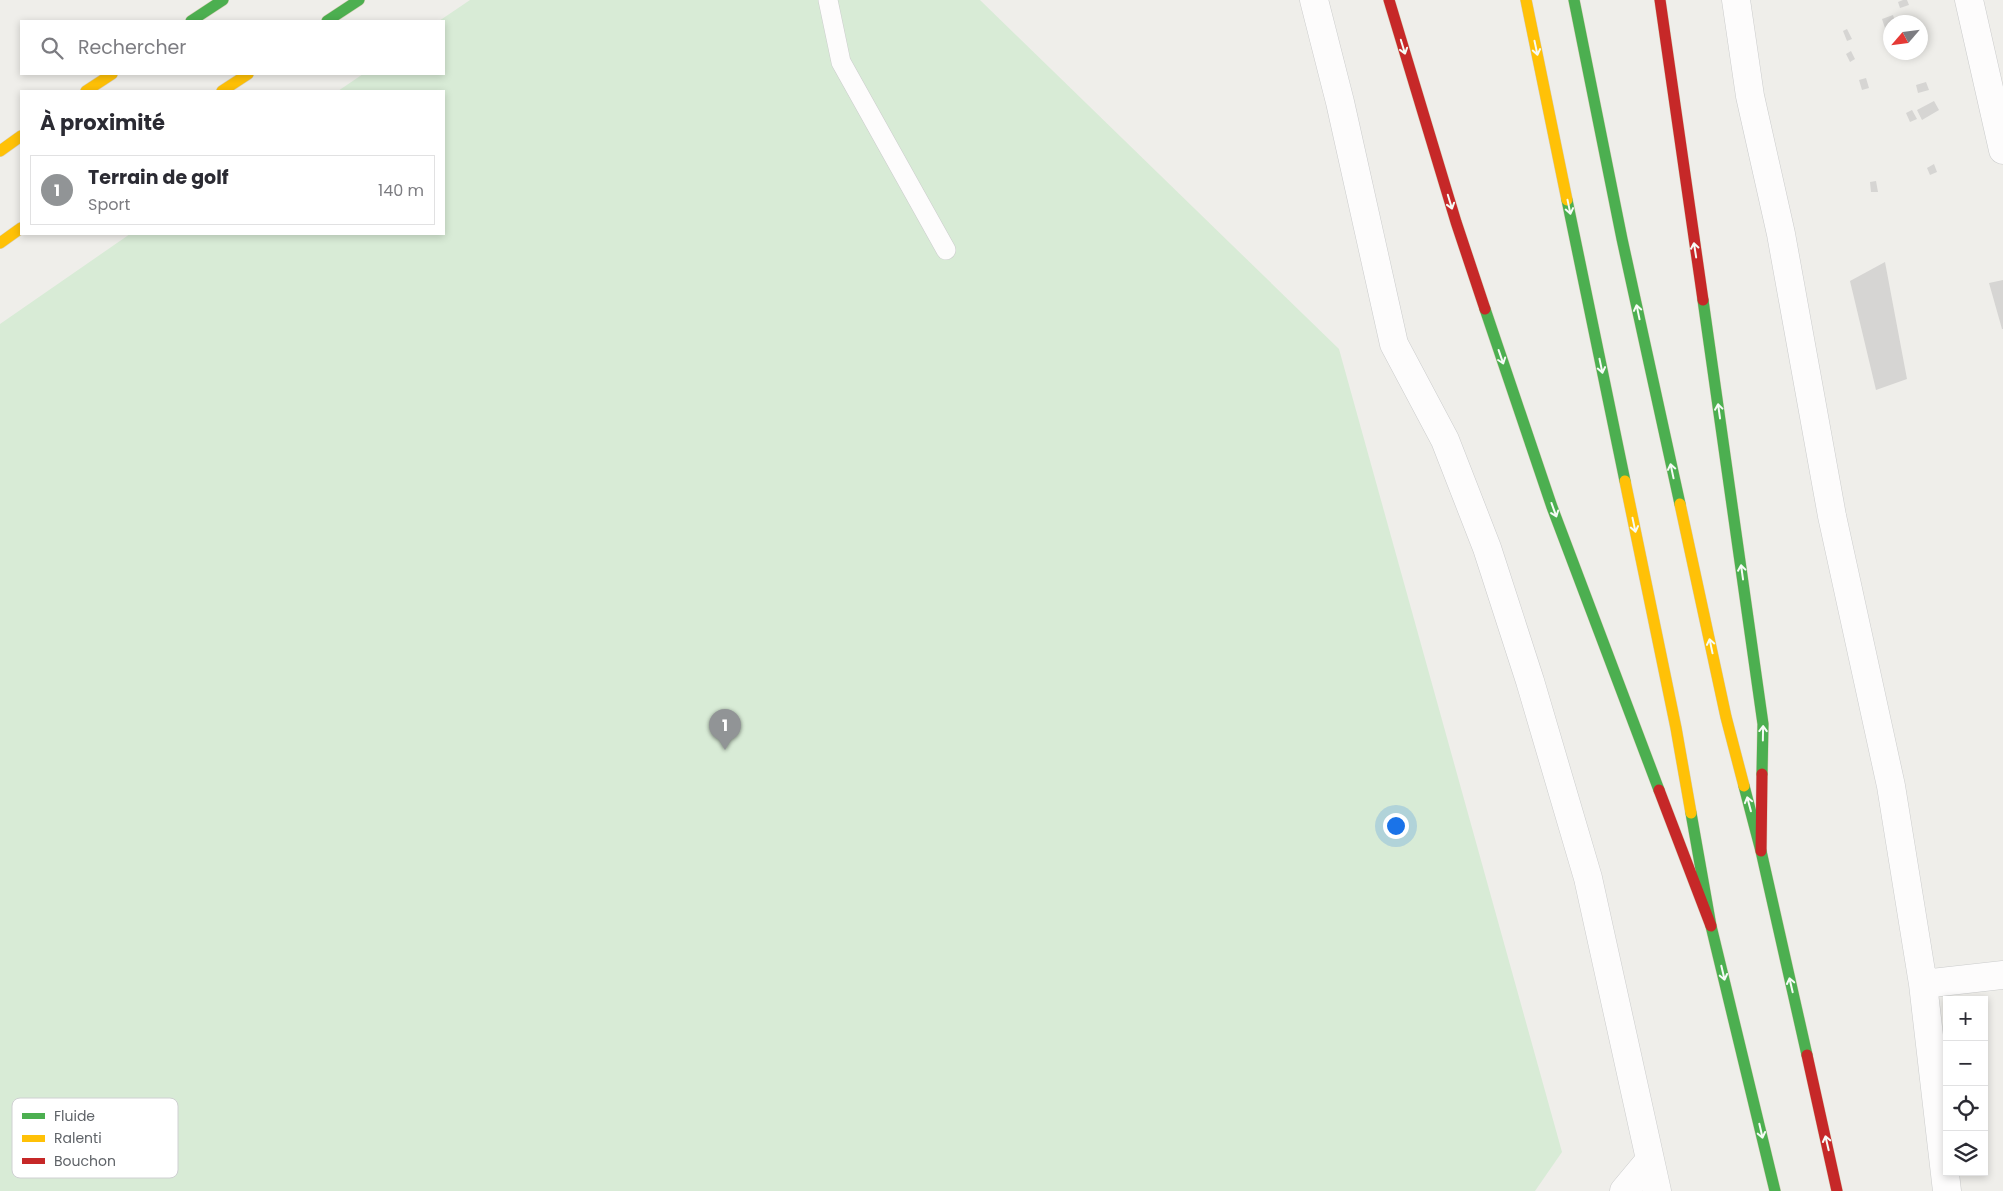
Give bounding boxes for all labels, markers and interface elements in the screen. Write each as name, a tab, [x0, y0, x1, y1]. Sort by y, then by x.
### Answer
north arrow	[1883, 15, 1928, 60]
search box	[20, 20, 445, 75]
icon: search	[38, 34, 66, 62]
text: Rechercher	[78, 34, 186, 61]
one-way arrow	[1399, 38, 1409, 54]
one-way arrow	[1531, 39, 1541, 55]
text: À proximité	[40, 108, 165, 137]
text: Terrain de golf	[88, 164, 229, 191]
text: 1	[54, 179, 60, 202]
text: 140 m	[378, 179, 424, 202]
text: Sport	[88, 193, 130, 216]
one-way arrow	[1445, 194, 1455, 210]
one-way arrow	[1564, 198, 1574, 214]
one-way arrow	[1690, 242, 1700, 258]
one-way arrow	[1633, 304, 1642, 320]
one-way arrow	[1497, 348, 1506, 364]
one-way arrow	[1597, 358, 1606, 374]
one-way arrow	[1714, 403, 1724, 419]
one-way arrow	[1667, 463, 1676, 479]
one-way arrow	[1550, 503, 1559, 518]
one-way arrow	[1630, 517, 1639, 533]
one-way arrow	[1737, 564, 1747, 580]
one-way arrow	[1705, 639, 1715, 655]
pin: 1	[709, 709, 741, 750]
one-way arrow	[1758, 725, 1768, 741]
one-way arrow	[1744, 797, 1753, 813]
your location	[1383, 813, 1409, 839]
one-way arrow	[1719, 965, 1728, 981]
one-way arrow	[1786, 977, 1795, 993]
map controls	[1943, 996, 1988, 1176]
button: +	[1943, 996, 1988, 1041]
button: −	[1943, 1041, 1988, 1086]
button: locate	[1943, 1086, 1988, 1131]
legend	[12, 1098, 178, 1178]
text: Fluide	[54, 1106, 95, 1126]
one-way arrow	[1757, 1123, 1766, 1139]
text: Ralenti	[54, 1128, 102, 1148]
button: layers	[1943, 1131, 1988, 1176]
one-way arrow	[1822, 1136, 1831, 1152]
text: Bouchon	[54, 1151, 116, 1171]

